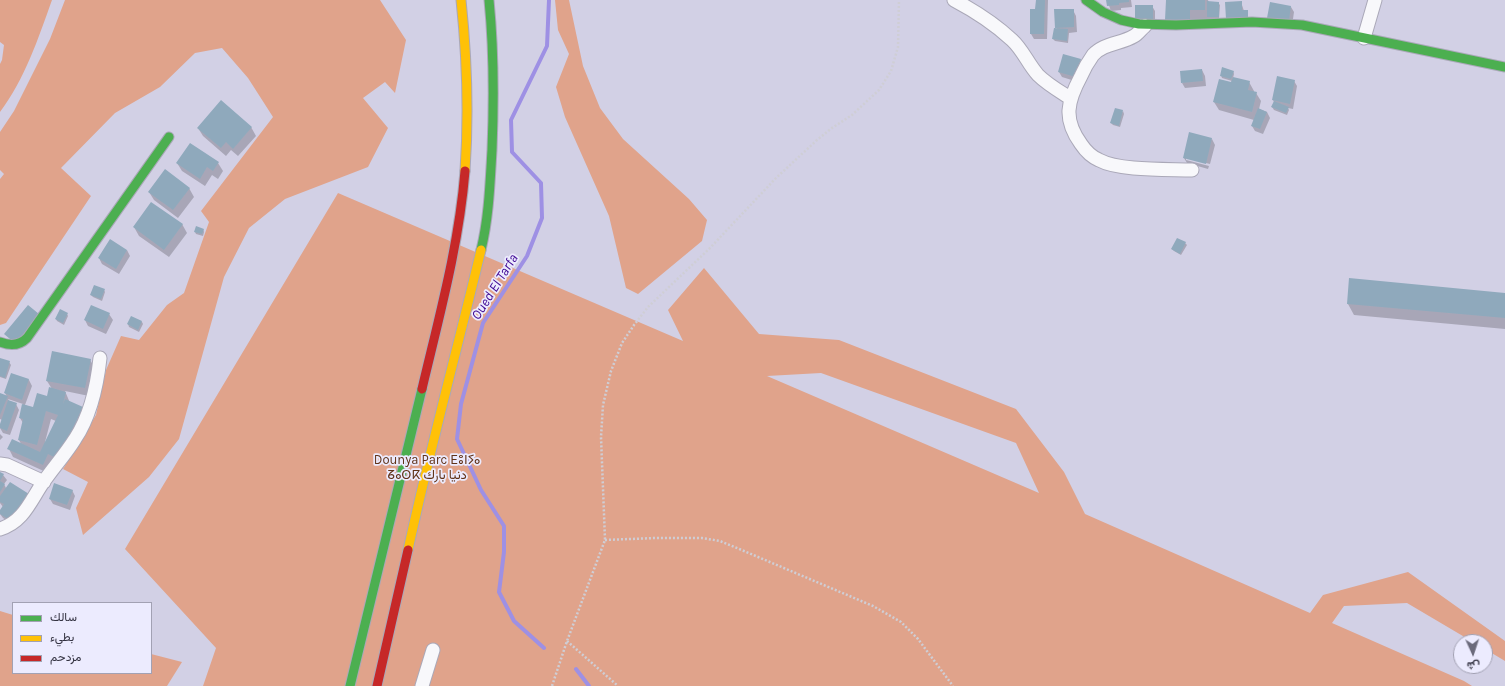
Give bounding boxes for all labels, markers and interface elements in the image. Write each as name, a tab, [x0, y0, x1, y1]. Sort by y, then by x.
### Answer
water label: Oued El Tarfa	[468, 251, 522, 323]
park label: Dounya Parc ⴹⵓⵏⵢⴰ ⵒⴰⵔⴽ دنيا بارك	[374, 452, 480, 483]
legend	[12, 602, 152, 674]
text: سالك	[50, 610, 77, 624]
text: بطيء	[50, 630, 74, 644]
north arrow	[1453, 634, 1493, 674]
text: مزدحم	[50, 650, 81, 664]
text: ش	[1467, 659, 1481, 672]

